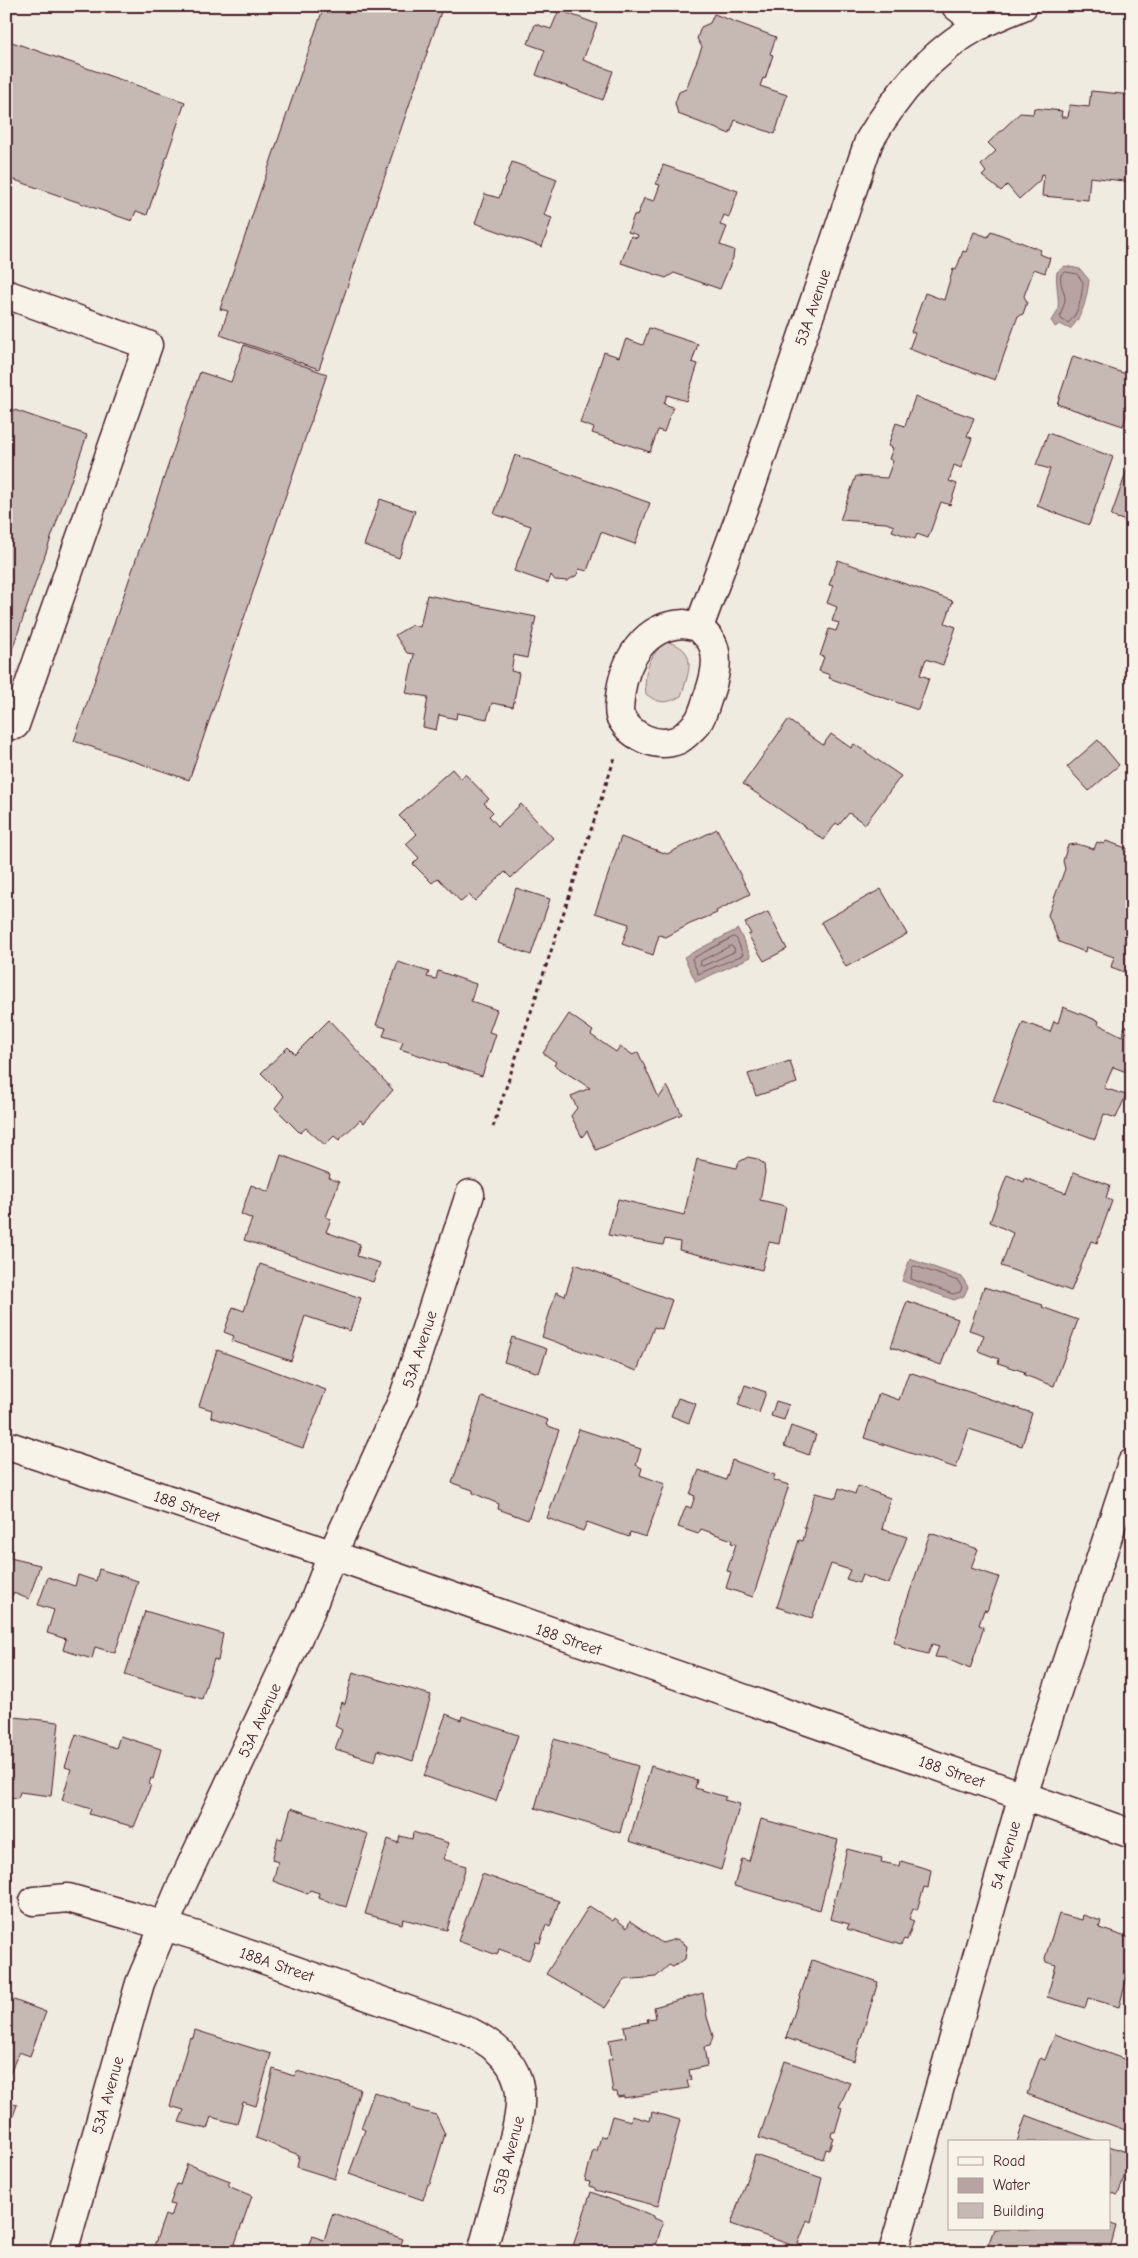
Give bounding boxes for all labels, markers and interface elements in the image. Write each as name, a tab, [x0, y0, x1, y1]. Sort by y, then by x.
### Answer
street label: 53A Avenue	[791, 267, 835, 348]
street label: 53A Avenue	[399, 1308, 441, 1390]
street label: 188 Street	[151, 1487, 222, 1527]
street label: 188 Street	[533, 1620, 604, 1660]
street label: 53A Avenue	[235, 1680, 285, 1761]
street label: 188 Street	[916, 1752, 987, 1792]
street label: 54 Avenue	[988, 1819, 1024, 1892]
street label: 188A Street	[237, 1944, 317, 1986]
street label: 53A Avenue	[88, 2054, 128, 2136]
street label: 53B Avenue	[490, 2114, 528, 2197]
legend	[948, 2140, 1110, 2230]
text: Road	[993, 2152, 1025, 2170]
text: Water	[993, 2176, 1030, 2194]
text: Building	[993, 2202, 1044, 2220]

